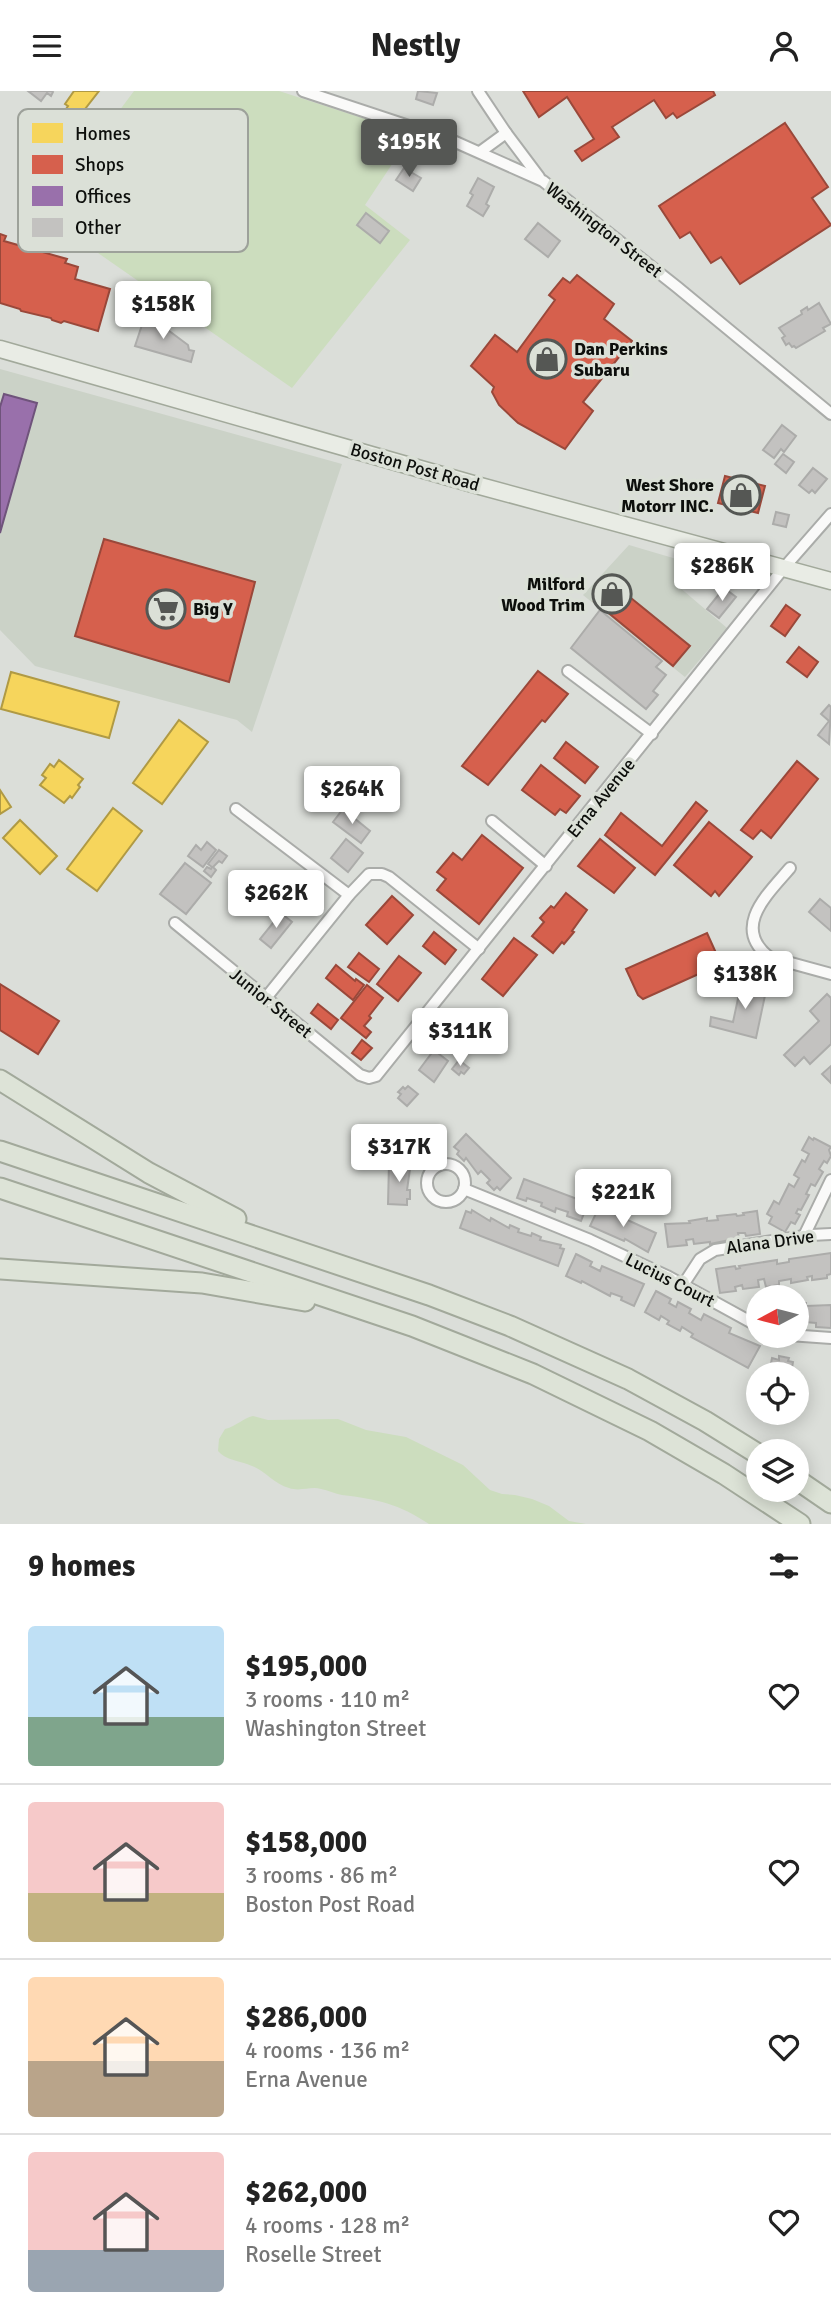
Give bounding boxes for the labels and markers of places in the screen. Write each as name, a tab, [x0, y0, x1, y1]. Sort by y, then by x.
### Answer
pin: $195K	[360, 119, 458, 179]
pin: $158K	[114, 281, 212, 341]
shop icon: Dan Perkins Subaru	[526, 338, 568, 380]
place label: Dan Perkins Subaru	[574, 338, 668, 381]
place label: West Shore Motorr INC.	[621, 474, 714, 517]
shop icon: West Shore Motorr INC.	[720, 474, 762, 516]
pin: $286K	[673, 543, 771, 603]
place label: Milford Wood Trim	[501, 573, 585, 616]
shop icon: Milford Wood Trim	[591, 573, 633, 615]
supermarket icon: Big Y	[145, 588, 187, 630]
place label: Big Y	[193, 598, 233, 620]
pin: $264K	[303, 767, 401, 826]
pin: $262K	[227, 871, 325, 930]
pin: $138K	[696, 951, 794, 1011]
pin: $311K	[411, 1009, 509, 1068]
pin: $317K	[350, 1125, 448, 1184]
pin: $221K	[574, 1169, 672, 1229]

